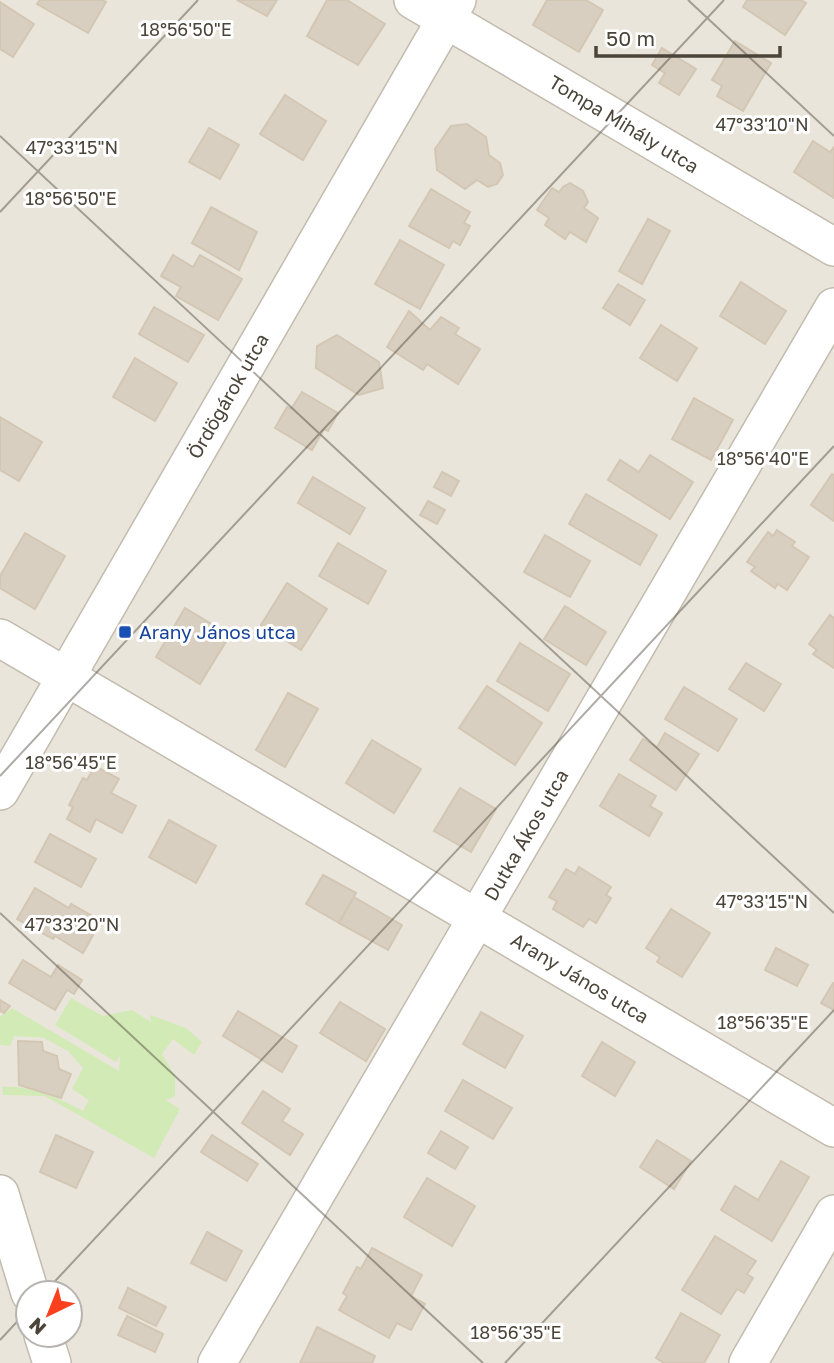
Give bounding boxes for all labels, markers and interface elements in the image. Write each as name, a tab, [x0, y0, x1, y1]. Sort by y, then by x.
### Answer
scale bar	[596, 14, 780, 58]
text: 18°56'50"E	[140, 18, 232, 40]
text: 50 m	[606, 25, 655, 51]
street label: Tompa Mihály utca	[545, 70, 703, 177]
text: 47°33'10"N	[715, 113, 809, 135]
text: 47°33'15"N	[26, 136, 118, 158]
text: 18°56'50"E	[25, 187, 117, 209]
street label: Ördögárok utca	[182, 329, 273, 463]
text: 18°56'40"E	[717, 447, 809, 469]
place label: Arany János utca	[139, 620, 296, 643]
marker: Arany János utca	[117, 624, 133, 640]
text: 18°56'45"E	[25, 751, 117, 773]
street label: Dutka Ákos utca	[479, 765, 573, 905]
text: 47°33'15"N	[716, 890, 808, 912]
text: 47°33'20"N	[25, 913, 119, 935]
street label: Arany János utca	[507, 927, 653, 1028]
text: 18°56'35"E	[718, 1011, 809, 1033]
north arrow	[14, 1279, 84, 1349]
text: N	[24, 1313, 50, 1340]
text: 18°56'35"E	[471, 1321, 562, 1343]

